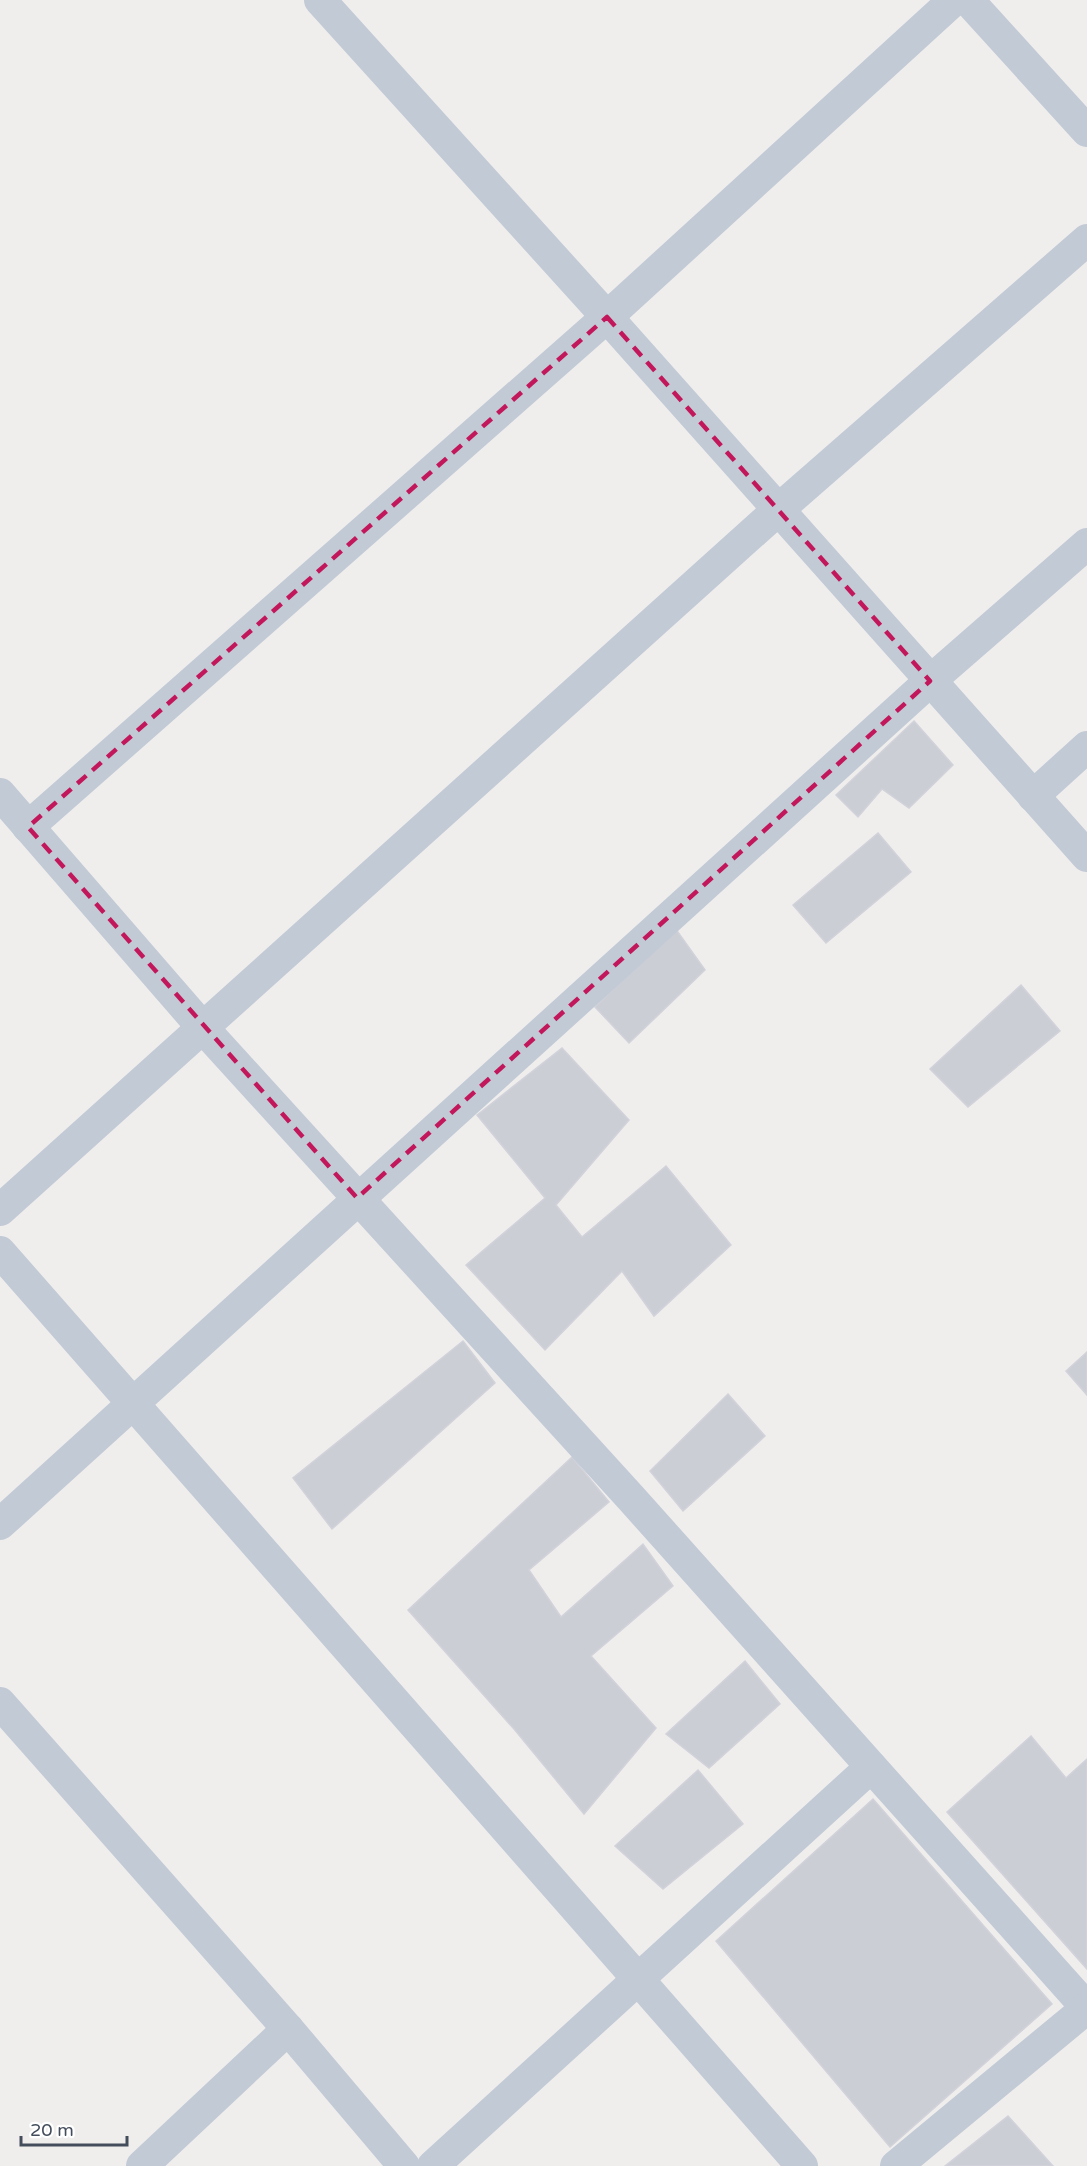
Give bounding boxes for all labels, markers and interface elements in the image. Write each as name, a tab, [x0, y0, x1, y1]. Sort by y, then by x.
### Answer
scale bar	[21, 2109, 128, 2147]
text: 20 m	[30, 2119, 74, 2141]

